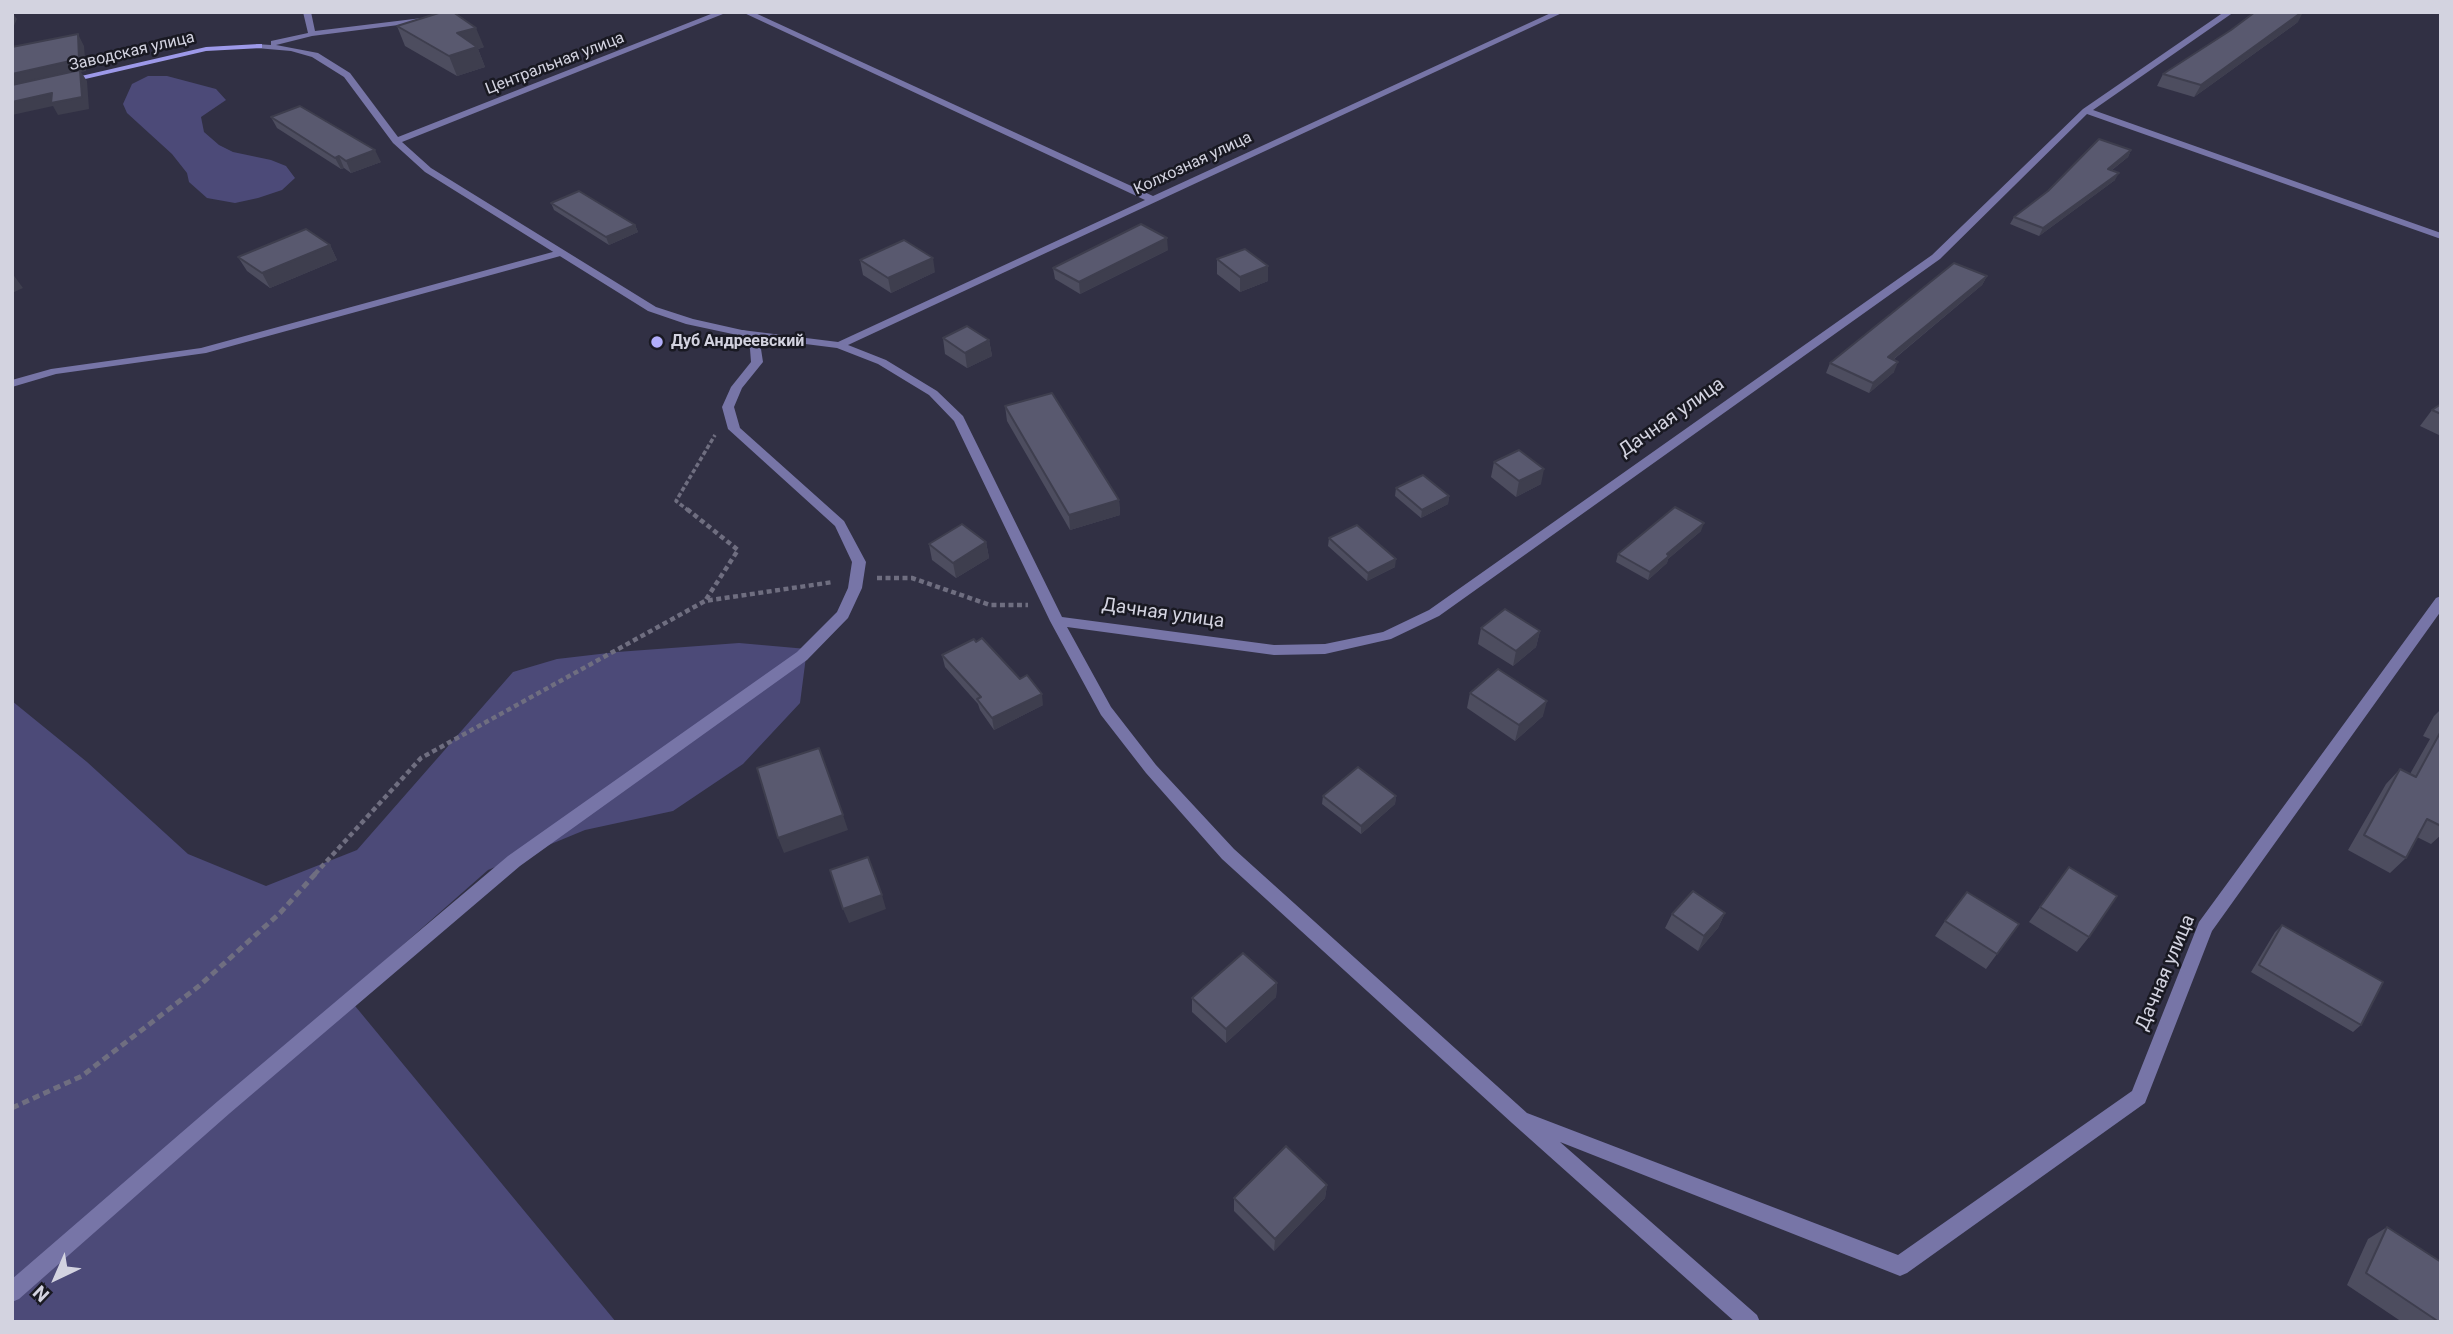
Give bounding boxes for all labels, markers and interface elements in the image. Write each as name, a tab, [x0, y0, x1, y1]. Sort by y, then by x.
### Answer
street label: Заводская улица	[67, 28, 197, 76]
street label: Центральная улица	[483, 29, 627, 99]
street label: Колхозная улица	[1131, 128, 1255, 200]
place label: Дуб Андреевский	[671, 332, 804, 352]
marker: Дуб Андреевский	[649, 334, 665, 350]
street label: Дачная улица	[1615, 373, 1729, 463]
street label: Дачная улица	[1100, 594, 1226, 634]
street label: Дачная улица	[2131, 912, 2201, 1034]
north arrow	[21, 1243, 91, 1313]
text: N	[28, 1281, 54, 1306]

